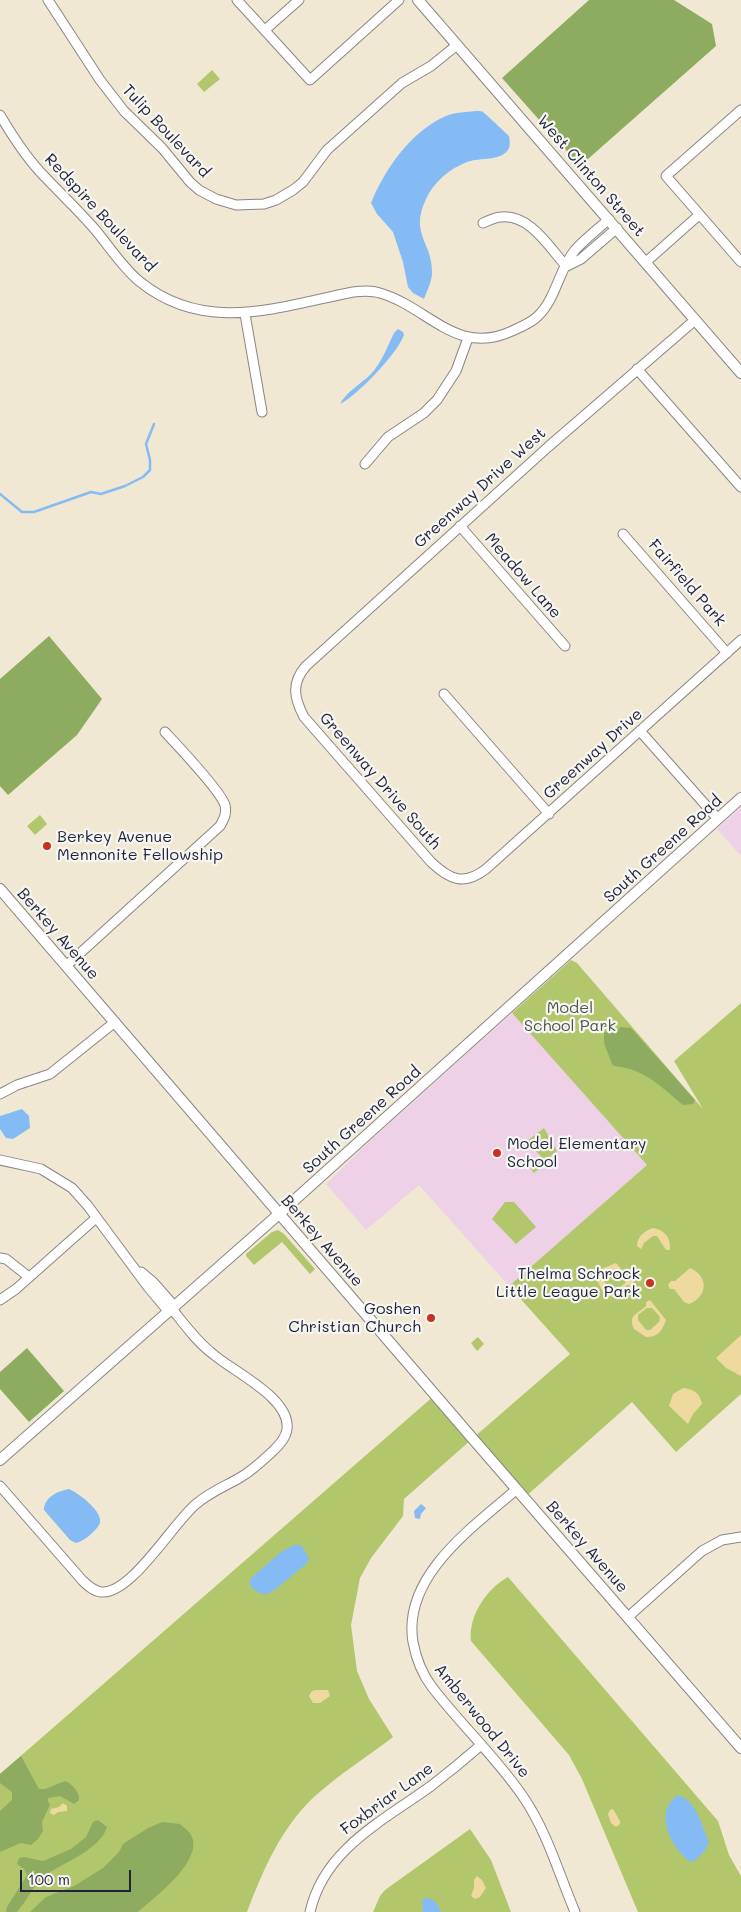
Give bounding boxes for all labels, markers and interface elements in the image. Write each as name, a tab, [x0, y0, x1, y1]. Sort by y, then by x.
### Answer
street label: Tulip Boulevard	[118, 80, 214, 182]
street label: West Clinton Street	[533, 111, 649, 241]
street label: Redspire Boulevard	[40, 150, 160, 276]
street label: Greenway Drive West	[410, 424, 550, 552]
street label: Meadow Lane	[481, 529, 565, 623]
street label: Fairfield Park	[644, 536, 730, 630]
street label: Greenway Drive	[539, 704, 647, 804]
street label: Greenway Drive South	[315, 709, 445, 853]
street label: South Greene Road	[600, 791, 726, 907]
place label: Berkey Avenue Mennonite Fellowship	[57, 827, 223, 865]
marker: Berkey Avenue Mennonite Fellowship	[41, 840, 53, 852]
street label: Berkey Avenue	[13, 884, 103, 984]
park label: Model School Park	[524, 998, 616, 1036]
street label: South Greene Road	[299, 1062, 425, 1178]
place label: Model Elementary School	[507, 1134, 646, 1172]
marker: Model Elementary School	[491, 1147, 503, 1159]
street label: Berkey Avenue	[277, 1191, 367, 1291]
place label: Thelma Schrock Little League Park	[496, 1264, 640, 1302]
marker: Thelma Schrock Little League Park	[644, 1277, 656, 1289]
place label: Goshen Christian Church	[288, 1299, 421, 1337]
marker: Goshen Christian Church	[425, 1312, 437, 1324]
street label: Berkey Avenue	[542, 1497, 632, 1597]
street label: Amberwood Drive	[430, 1660, 534, 1782]
street label: Foxbriar Lane	[337, 1759, 437, 1839]
scale bar	[22, 1860, 134, 1892]
text: 100 m	[28, 1869, 70, 1889]

